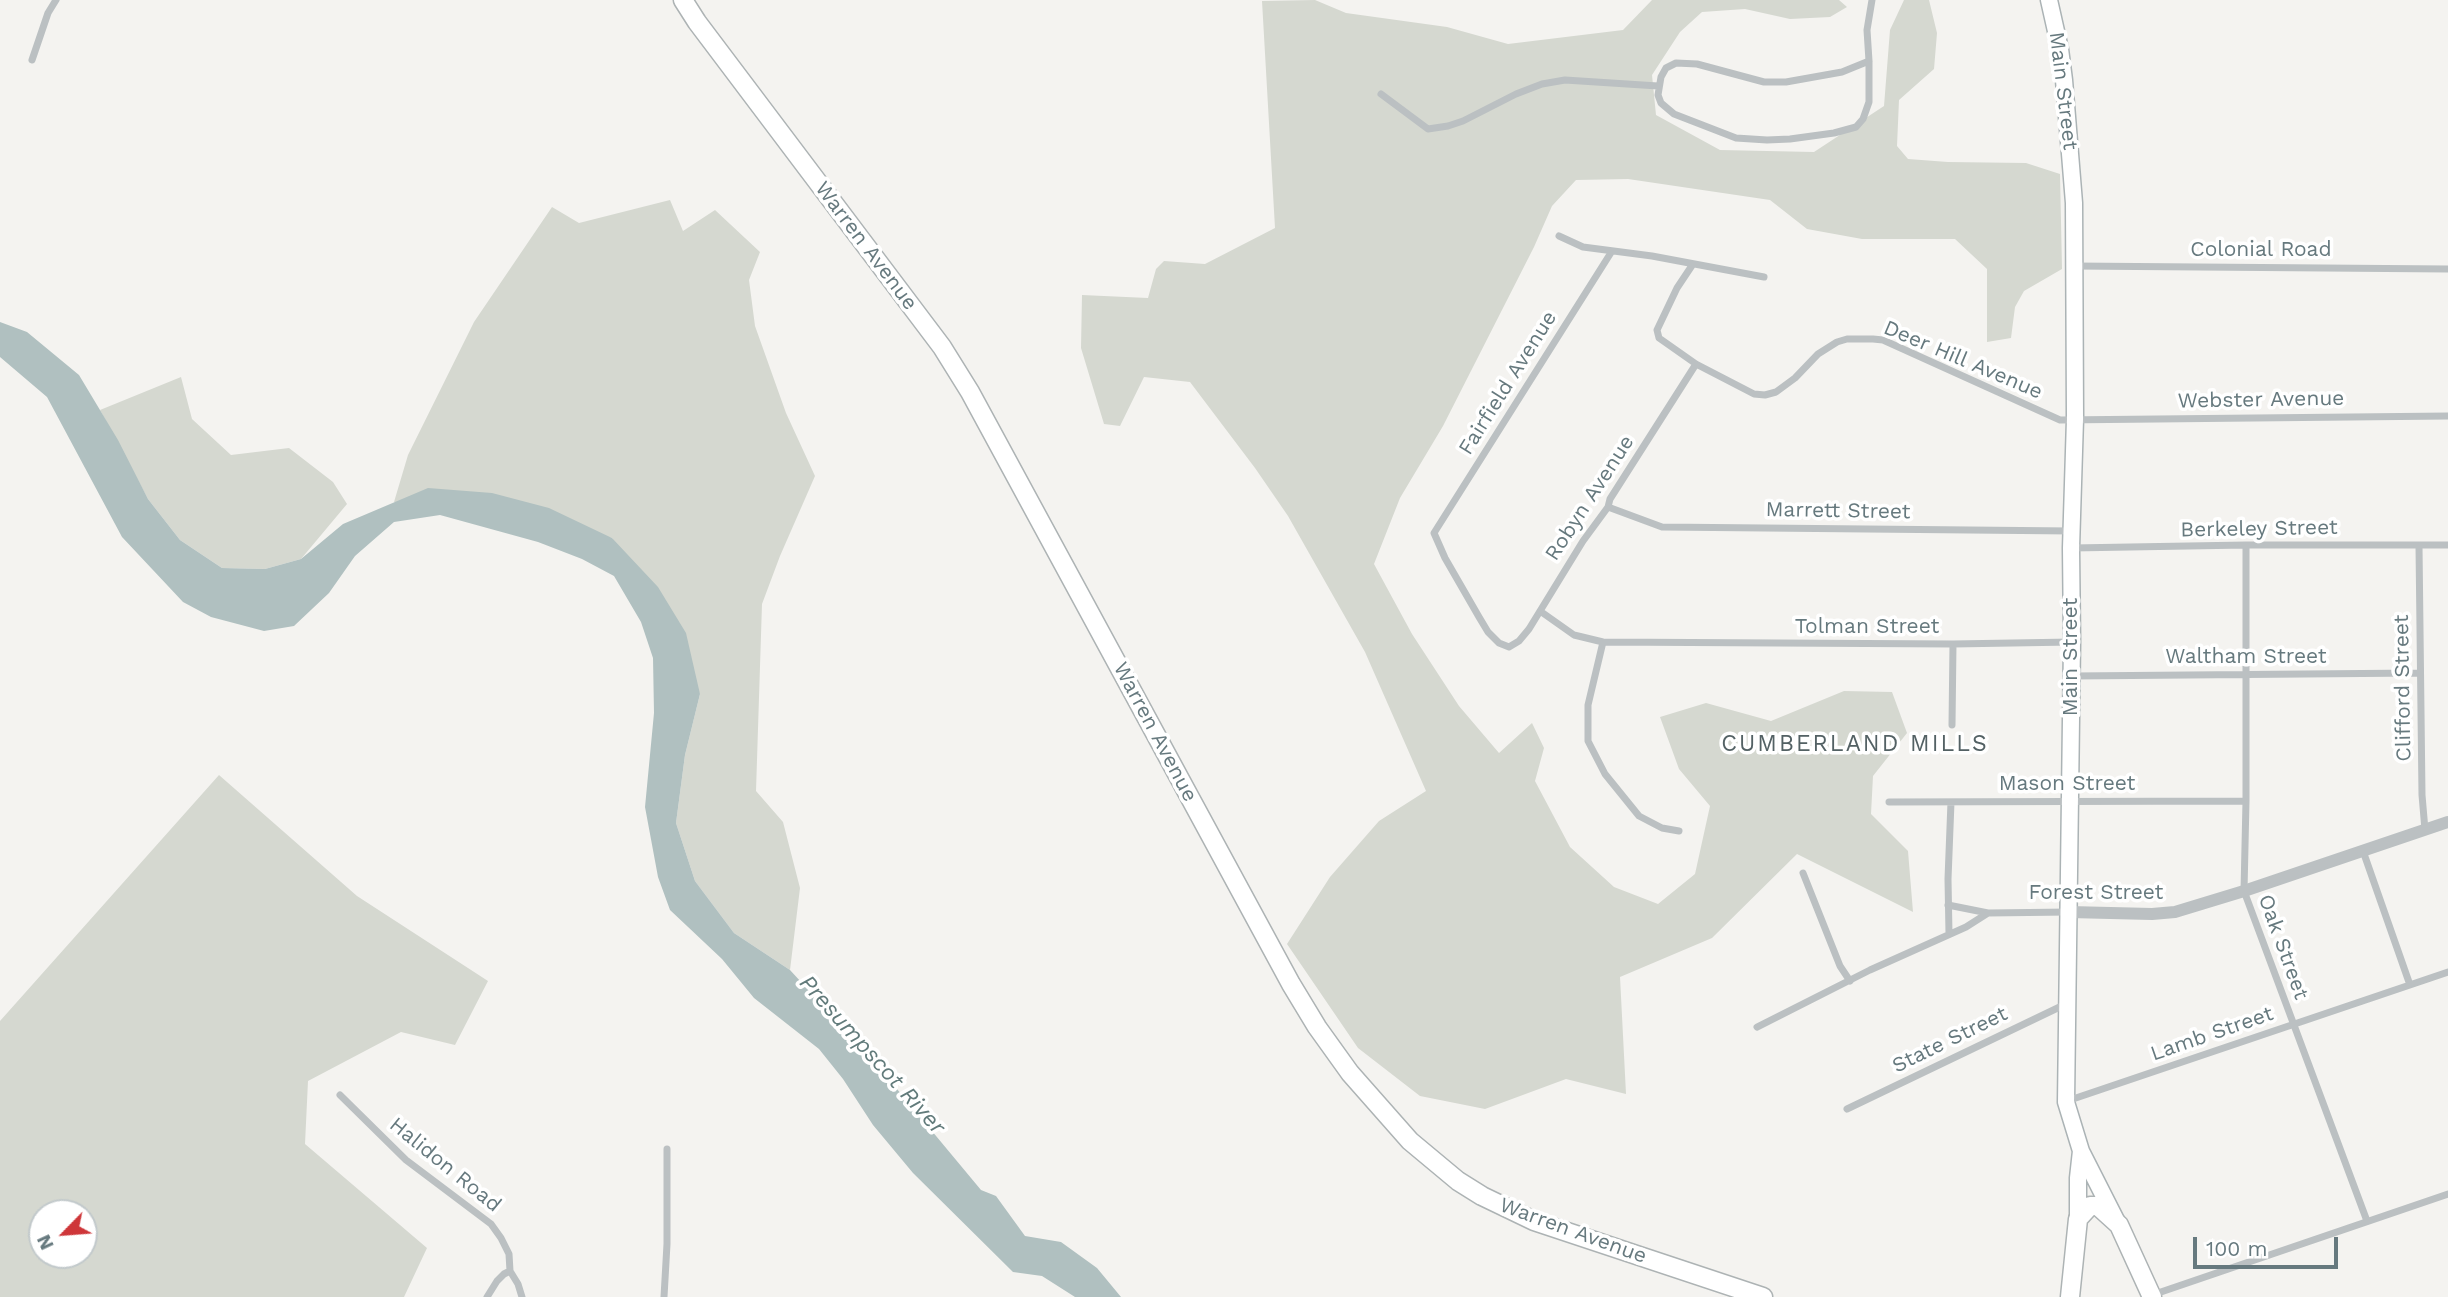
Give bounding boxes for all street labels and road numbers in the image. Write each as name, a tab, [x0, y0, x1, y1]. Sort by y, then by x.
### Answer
street label: Main Street	[2043, 31, 2083, 151]
street label: Warren Avenue	[809, 177, 923, 315]
street label: Colonial Road	[2190, 237, 2332, 263]
street label: Fairfield Avenue	[1454, 306, 1562, 460]
street label: Deer Hill Avenue	[1880, 315, 2046, 405]
street label: Webster Avenue	[2177, 386, 2345, 414]
street label: Robyn Avenue	[1540, 431, 1640, 565]
street label: Marrett Street	[1765, 497, 1911, 525]
street label: Berkeley Street	[2180, 515, 2338, 543]
street label: Main Street	[2058, 598, 2084, 716]
street label: Tolman Street	[1795, 614, 1939, 640]
street label: Clifford Street	[2389, 614, 2417, 762]
street label: Waltham Street	[2165, 644, 2327, 670]
street label: Warren Avenue	[1108, 658, 1202, 806]
street label: Mason Street	[1999, 771, 2135, 797]
street label: Forest Street	[2029, 880, 2163, 906]
street label: Oak Street	[2252, 891, 2314, 1003]
street label: State Street	[1888, 1001, 2012, 1079]
street label: Lamb Street	[2147, 1001, 2277, 1067]
street label: Halidon Road	[384, 1112, 506, 1218]
street label: Warren Avenue	[1496, 1193, 1650, 1269]

